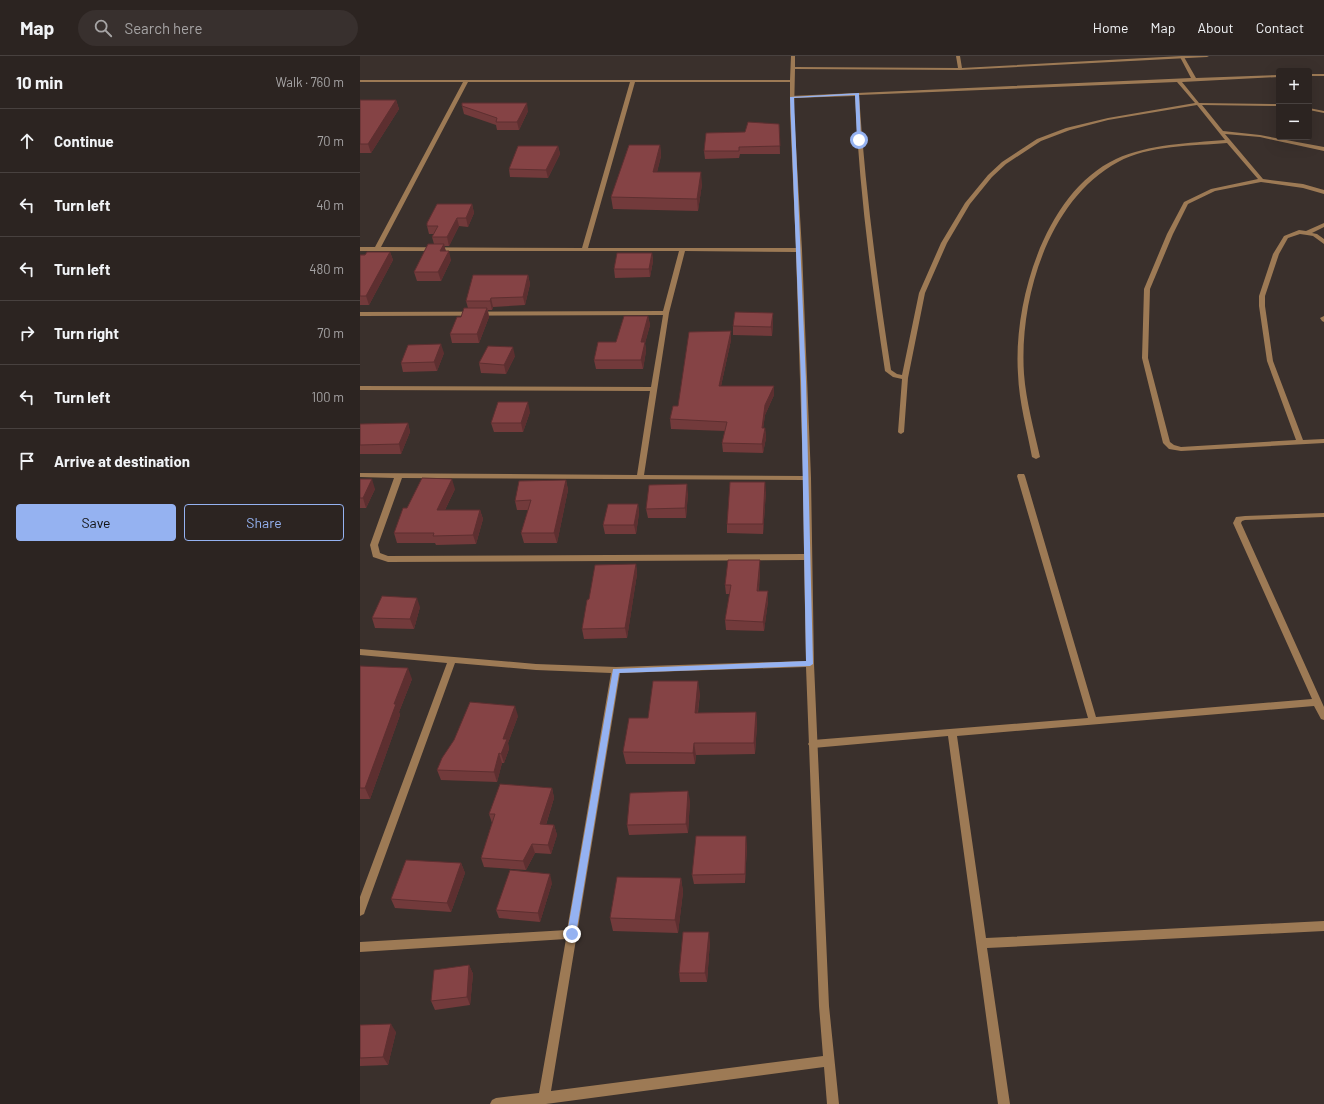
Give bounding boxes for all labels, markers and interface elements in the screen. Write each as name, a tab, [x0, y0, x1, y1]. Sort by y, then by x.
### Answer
search box	[78, 10, 358, 46]
text: Map	[20, 16, 54, 39]
icon: search	[92, 17, 114, 39]
text: Search here	[124, 19, 202, 37]
text: Home	[1093, 19, 1129, 36]
text: Map	[1151, 19, 1175, 36]
text: About	[1197, 19, 1234, 36]
text: Contact	[1256, 19, 1304, 36]
map controls	[1276, 68, 1312, 140]
button: +	[1276, 68, 1312, 104]
text: 10 min	[16, 72, 63, 92]
text: Walk · 760 m	[276, 74, 344, 90]
button: −	[1276, 104, 1312, 140]
icon: ahead	[16, 130, 38, 152]
route start	[850, 131, 868, 149]
text: Continue	[54, 132, 114, 150]
text: 70 m	[317, 133, 344, 149]
icon: left	[16, 194, 38, 216]
text: Turn left	[54, 196, 110, 214]
text: 40 m	[316, 197, 344, 213]
icon: left	[16, 258, 38, 280]
text: Turn left	[54, 260, 110, 278]
text: 480 m	[309, 261, 344, 277]
icon: right	[16, 322, 38, 344]
text: Turn right	[54, 324, 119, 342]
text: 70 m	[317, 325, 344, 341]
icon: left	[16, 386, 38, 408]
text: Turn left	[54, 388, 110, 406]
text: 100 m	[311, 389, 344, 405]
icon: arrive	[16, 450, 38, 472]
text: Arrive at destination	[54, 452, 190, 470]
button: Save	[16, 504, 176, 541]
button: Share	[184, 504, 344, 541]
route end	[563, 925, 581, 943]

